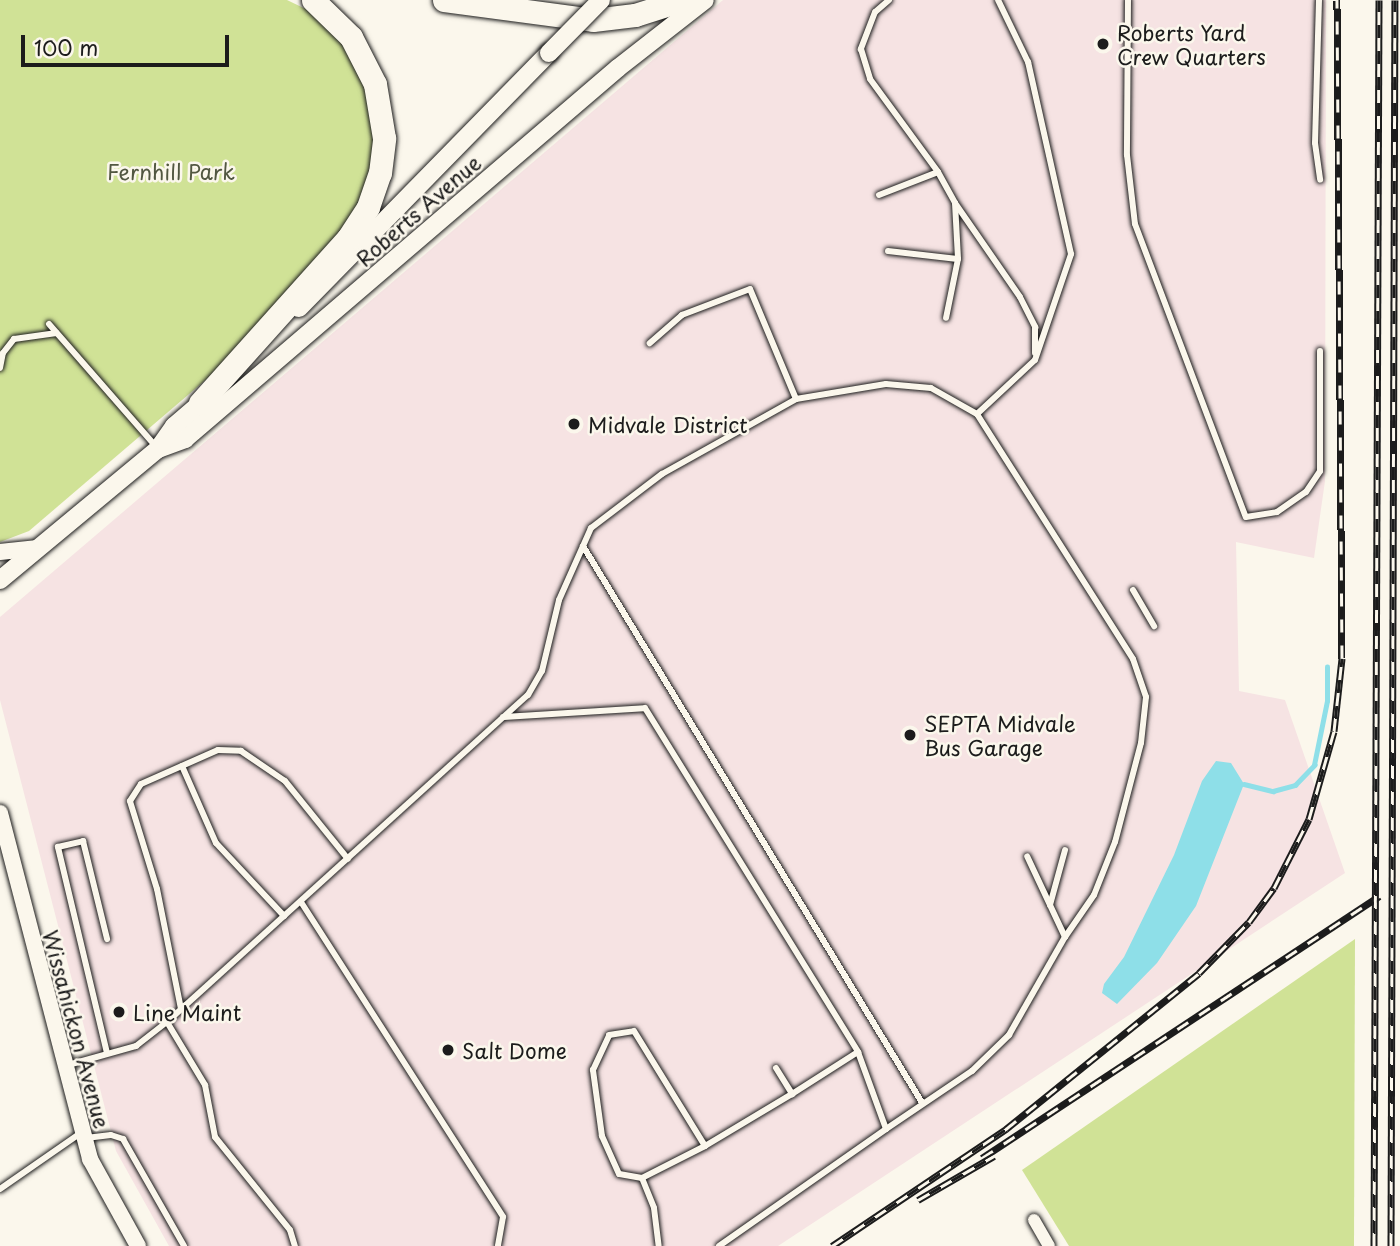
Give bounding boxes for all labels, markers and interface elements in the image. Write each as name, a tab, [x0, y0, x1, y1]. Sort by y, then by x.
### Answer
place label: Roberts Yard Crew Quarters	[1117, 19, 1268, 69]
scale bar	[24, 21, 233, 65]
text: 100 m	[34, 31, 98, 63]
marker: Roberts Yard Crew Quarters	[1095, 36, 1111, 52]
street label: Roberts Avenue	[351, 149, 485, 271]
park label: Fernhill Park	[107, 158, 235, 184]
place label: Midvale District	[588, 411, 749, 437]
marker: Midvale District	[566, 416, 582, 432]
place label: SEPTA Midvale Bus Garage	[924, 710, 1077, 760]
marker: SEPTA Midvale Bus Garage	[902, 727, 918, 743]
street label: Wissahickon Avenue	[38, 927, 116, 1131]
place label: Line Maint	[133, 999, 241, 1025]
marker: Line Maint	[111, 1004, 127, 1020]
place label: Salt Dome	[462, 1037, 569, 1063]
marker: Salt Dome	[440, 1042, 456, 1058]

